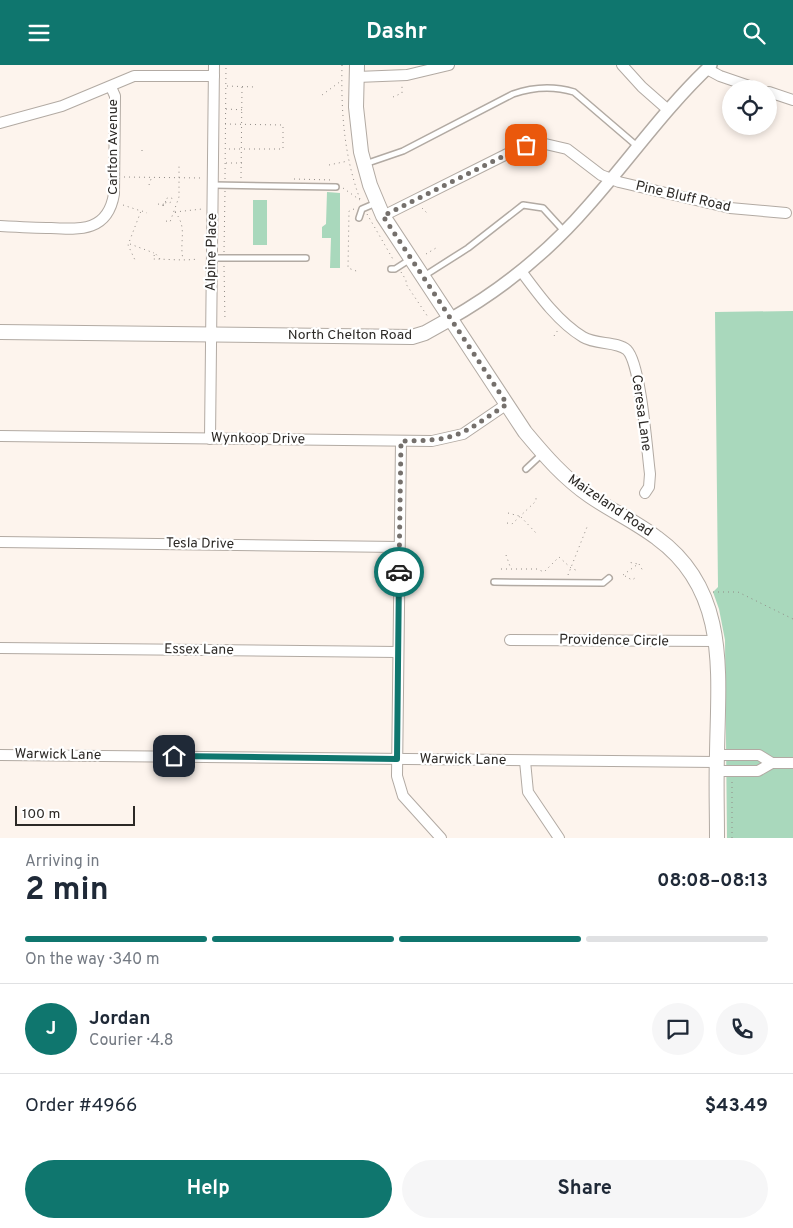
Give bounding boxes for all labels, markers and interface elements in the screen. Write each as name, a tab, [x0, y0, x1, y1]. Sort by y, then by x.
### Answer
icon: menu	[25, 19, 53, 47]
text: Dashr	[366, 19, 427, 46]
icon: search	[740, 19, 768, 47]
map controls	[722, 80, 777, 135]
button: locate	[722, 80, 777, 135]
street label: Carlton Avenue	[105, 99, 122, 195]
pin	[505, 124, 547, 166]
icon: bag	[512, 131, 540, 159]
street label: Pine Bluff Road	[634, 178, 732, 216]
street label: Alpine Place	[203, 213, 221, 291]
street label: North Chelton Road	[288, 327, 412, 344]
street label: Ceresa Lane	[627, 374, 655, 452]
street label: Wynkoop Drive	[211, 430, 305, 448]
street label: Maizeland Road	[564, 471, 656, 541]
street label: Tesla Drive	[166, 535, 234, 553]
courier	[374, 547, 424, 597]
icon: car	[385, 558, 413, 586]
street label: Providence Circle	[559, 632, 669, 650]
street label: Essex Lane	[164, 641, 234, 659]
pin	[153, 735, 195, 777]
icon: home	[160, 742, 188, 770]
street label: Warwick Lane	[14, 746, 102, 764]
street label: Warwick Lane	[419, 751, 507, 769]
scale bar	[15, 803, 135, 826]
text: 100 m	[22, 806, 60, 823]
text: Arriving in	[25, 852, 100, 872]
text: 08:08–08:13	[657, 869, 768, 893]
text: 2 min	[25, 871, 109, 911]
text: On the way · 340 m	[25, 950, 160, 970]
button: chat	[652, 1003, 704, 1055]
button: phone	[716, 1003, 768, 1055]
text: Jordan	[89, 1007, 151, 1031]
text: J	[46, 1017, 56, 1041]
text: Courier · 4.8	[89, 1031, 173, 1051]
text: Order #4966	[25, 1094, 137, 1118]
text: $43.49	[705, 1094, 768, 1118]
button: Help	[25, 1160, 392, 1218]
button: Share	[402, 1160, 768, 1218]

